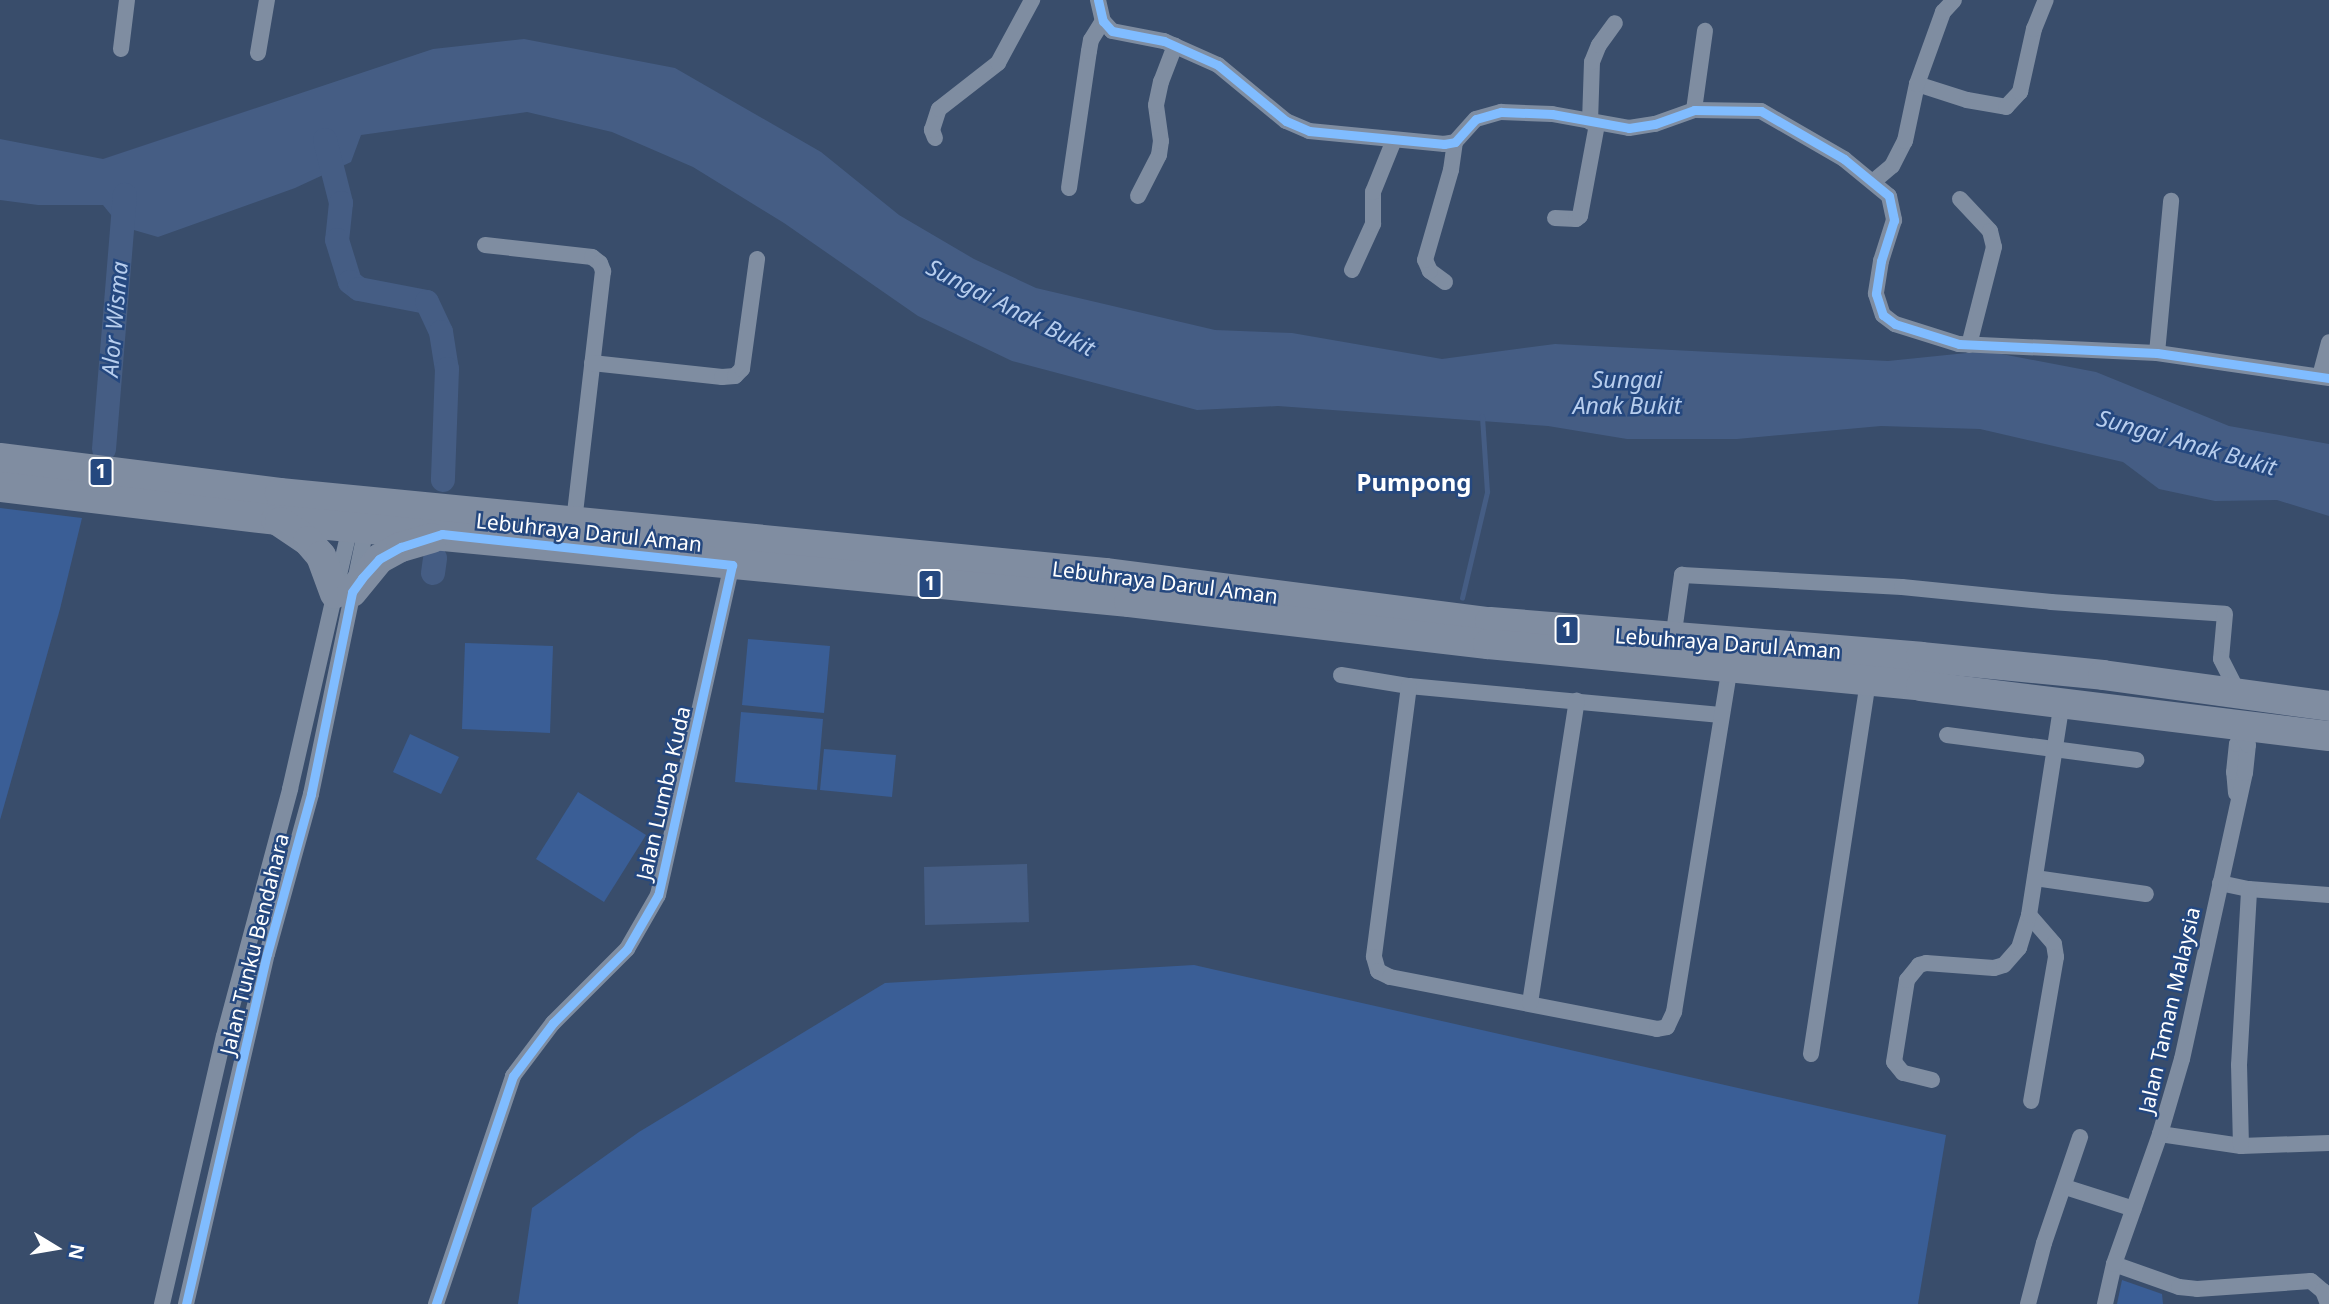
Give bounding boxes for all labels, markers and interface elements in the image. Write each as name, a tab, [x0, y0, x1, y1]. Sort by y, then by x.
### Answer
water label: Sungai Anak Bukit	[922, 253, 1100, 361]
water label: Alor Wisma	[95, 260, 133, 378]
water label: Sungai Anak Bukit	[1573, 365, 1681, 419]
water label: Sungai Anak Bukit	[2094, 403, 2280, 481]
road number: 1	[87, 457, 115, 488]
district label: Pumpong	[1357, 468, 1471, 496]
street label: Lebuhraya Darul Aman	[475, 508, 703, 556]
street label: Lebuhraya Darul Aman	[1051, 556, 1279, 608]
road number: 1	[916, 568, 944, 600]
road number: 1	[1553, 614, 1581, 646]
street label: Lebuhraya Darul Aman	[1614, 623, 1842, 663]
street label: Jalan Lumba Kuda	[631, 704, 695, 882]
street label: Jalan Tunku Bendahara	[214, 831, 294, 1057]
street label: Jalan Taman Malaysia	[2133, 904, 2205, 1116]
north arrow	[21, 1213, 91, 1283]
text: N	[62, 1242, 91, 1262]

